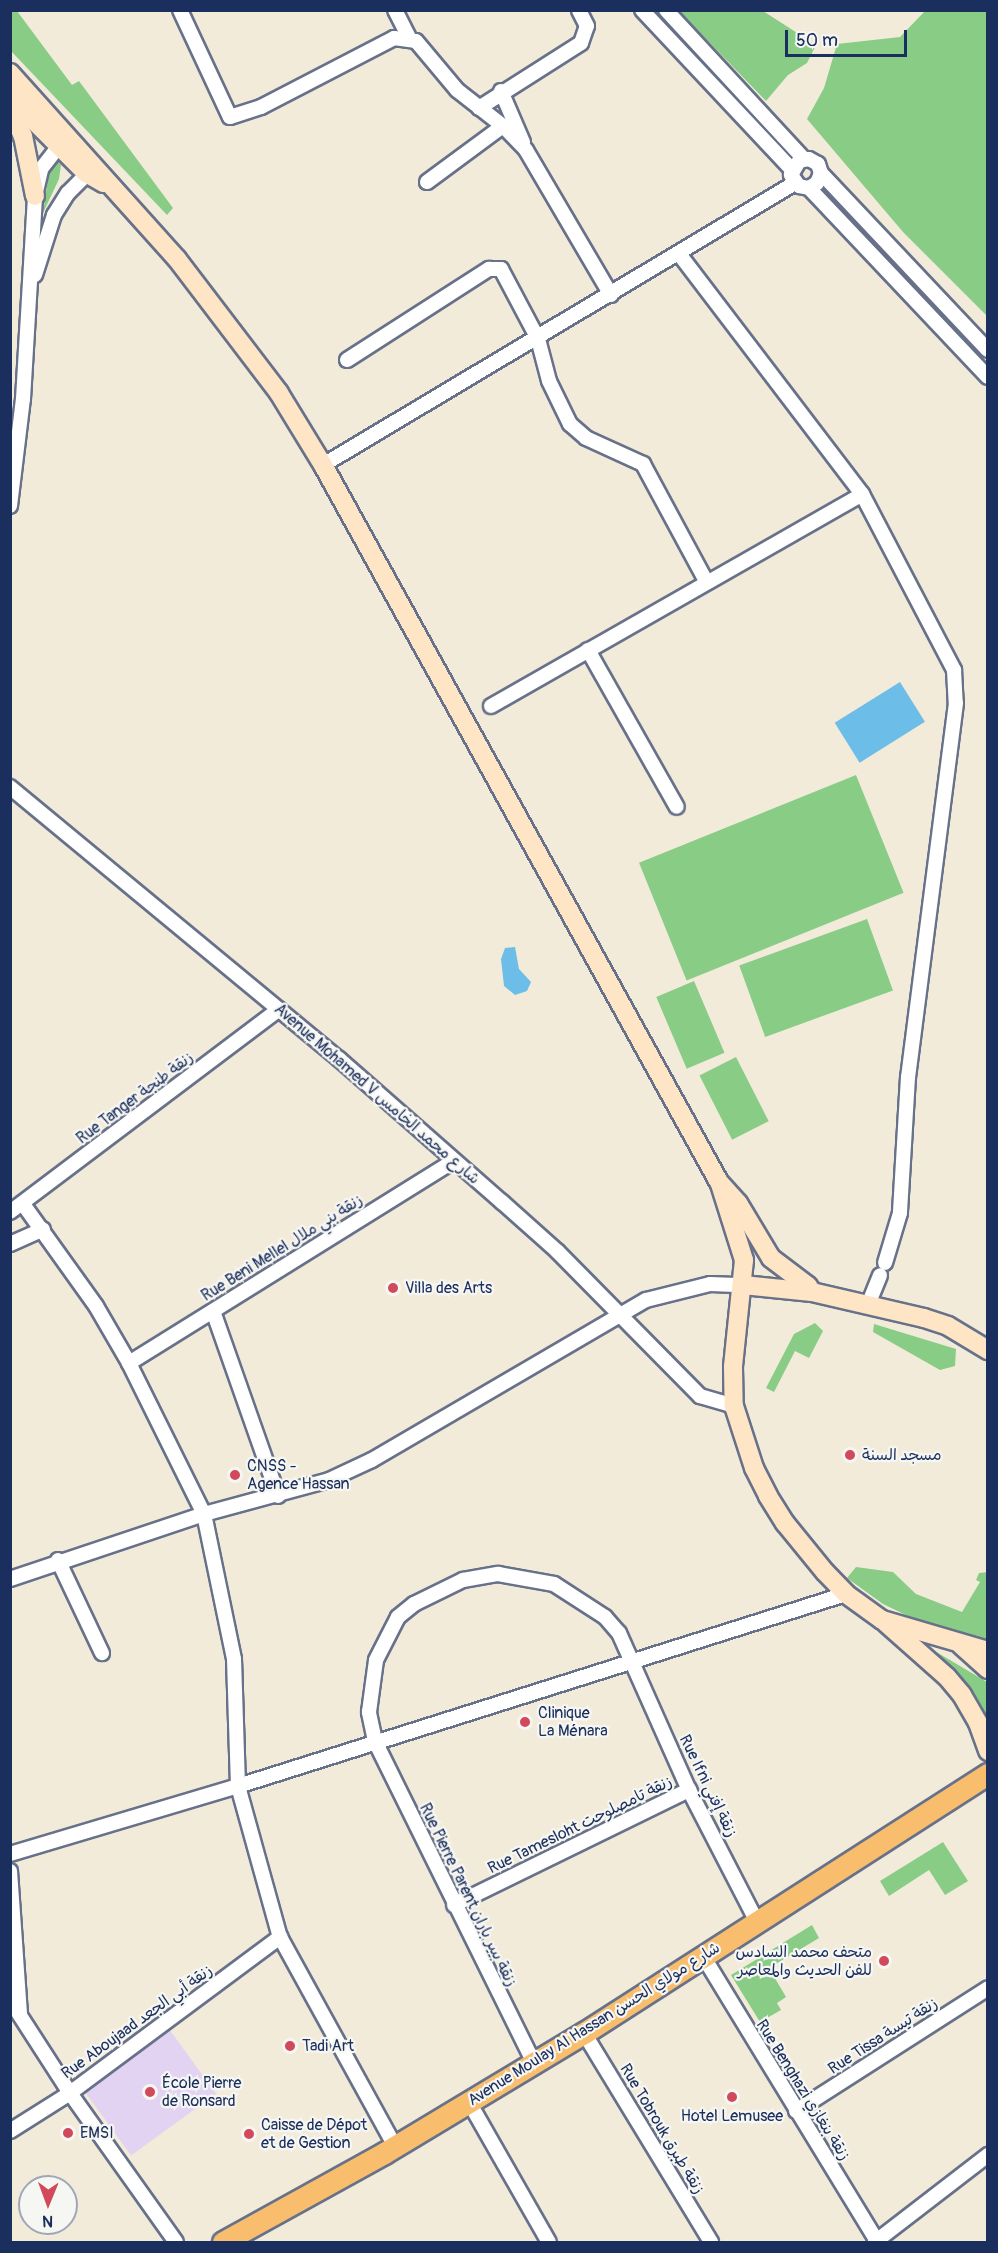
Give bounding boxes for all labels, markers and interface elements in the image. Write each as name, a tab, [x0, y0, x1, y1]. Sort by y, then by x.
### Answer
scale bar	[788, 18, 910, 56]
text: 50 m	[796, 29, 838, 52]
street label: Avenue Mohamed V شارع محمد الخامس	[270, 1000, 484, 1188]
street label: Rue Tanger زنقة طنجة	[73, 1048, 197, 1148]
street label: Rue Beni Mellel زنقة بني ملال	[198, 1190, 366, 1306]
place label: Villa des Arts	[405, 1278, 492, 1298]
marker: Villa des Arts	[386, 1281, 400, 1295]
place label: مسجد السنة	[862, 1445, 941, 1465]
marker: مسجد السنة	[843, 1448, 857, 1462]
place label: CNSS - Agence Hassan	[247, 1456, 349, 1494]
marker: CNSS - Agence Hassan	[228, 1468, 242, 1482]
place label: Clinique La Ménara	[538, 1703, 608, 1741]
marker: Clinique La Ménara	[516, 1713, 534, 1731]
street label: Rue Ifni زنقة إفني	[675, 1732, 741, 1840]
street label: Rue Tamesloht زنقة تامصلوحت	[485, 1772, 675, 1878]
street label: Rue Pierre Parent زنقة بيير باران	[415, 1800, 521, 1990]
street label: Avenue Moulay Al Hassan شارع مولاي الحسن	[464, 1938, 724, 2110]
place label: متحف محمد السادس للفن الحديث والمعاصر	[735, 1942, 872, 1980]
marker: متحف محمد السادس للفن الحديث والمعاصر	[877, 1954, 891, 1968]
street label: Rue Aboujaad زنقة أبي الجعد	[58, 1961, 216, 2083]
street label: Rue Tissa زنقة تيسة	[825, 1994, 941, 2078]
street label: Rue Benghazi زنقة بنغازي	[752, 2016, 854, 2164]
place label: Tadi Art	[302, 2036, 354, 2056]
marker: Tadi Art	[283, 2039, 297, 2053]
street label: Rue Tobrouk زنقة طبرق	[616, 2060, 708, 2198]
place label: École Pierre de Ronsard	[162, 2073, 241, 2111]
marker: École Pierre de Ronsard	[143, 2085, 157, 2099]
marker: Hotel Lemusee	[725, 2090, 739, 2104]
place label: Hotel Lemusee	[681, 2106, 783, 2126]
place label: Caisse de Dépot et de Gestion	[261, 2115, 367, 2153]
place label: EMSI	[80, 2123, 114, 2143]
marker: EMSI	[61, 2126, 75, 2140]
marker: Caisse de Dépot et de Gestion	[242, 2127, 256, 2141]
north arrow	[18, 2175, 78, 2235]
text: N	[42, 2211, 53, 2231]

